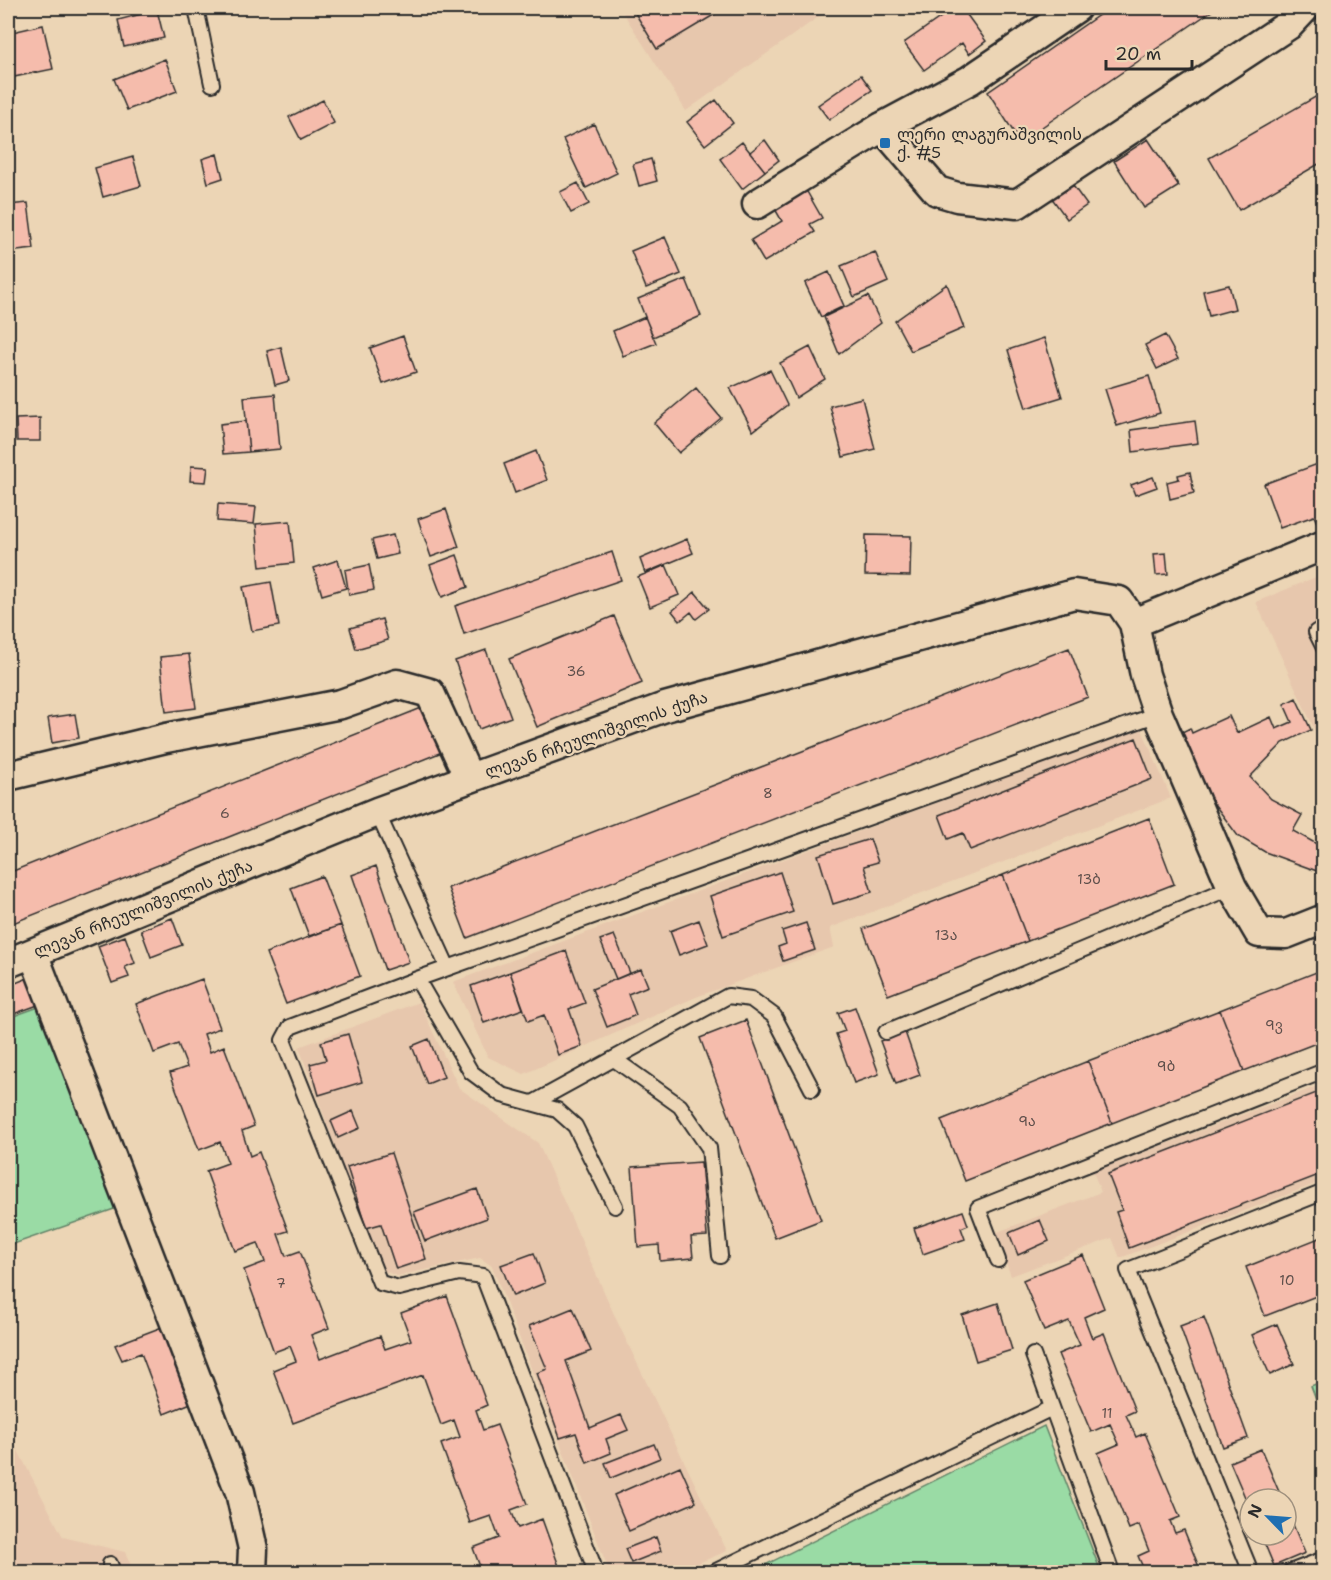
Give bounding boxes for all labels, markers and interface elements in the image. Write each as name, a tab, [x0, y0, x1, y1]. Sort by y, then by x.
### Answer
scale bar	[1106, 33, 1192, 71]
text: 20 m	[1115, 42, 1161, 66]
place label: ლერი ლაგურაშვილის ქ. #5	[897, 124, 1082, 163]
marker: ლერი ლაგურაშვილის ქ. #5	[878, 136, 892, 150]
house number: 36	[566, 662, 586, 680]
street label: ლევან რჩეულიშვილის ქუჩა	[482, 686, 710, 783]
house number: 8	[763, 784, 773, 802]
house number: 6	[220, 804, 230, 822]
street label: ლევან რჩეულიშვილის ქუჩა	[31, 855, 256, 962]
house number: 13ბ	[1077, 870, 1101, 888]
house number: 13ა	[935, 926, 957, 944]
house number: 9ვ	[1265, 1016, 1283, 1034]
house number: 9ბ	[1157, 1057, 1175, 1075]
house number: 9ა	[1018, 1112, 1036, 1130]
house number: 10	[1279, 1271, 1295, 1289]
house number: 7	[276, 1274, 286, 1292]
house number: 11	[1101, 1404, 1113, 1422]
north arrow	[1238, 1487, 1298, 1547]
text: N	[1243, 1501, 1267, 1521]

